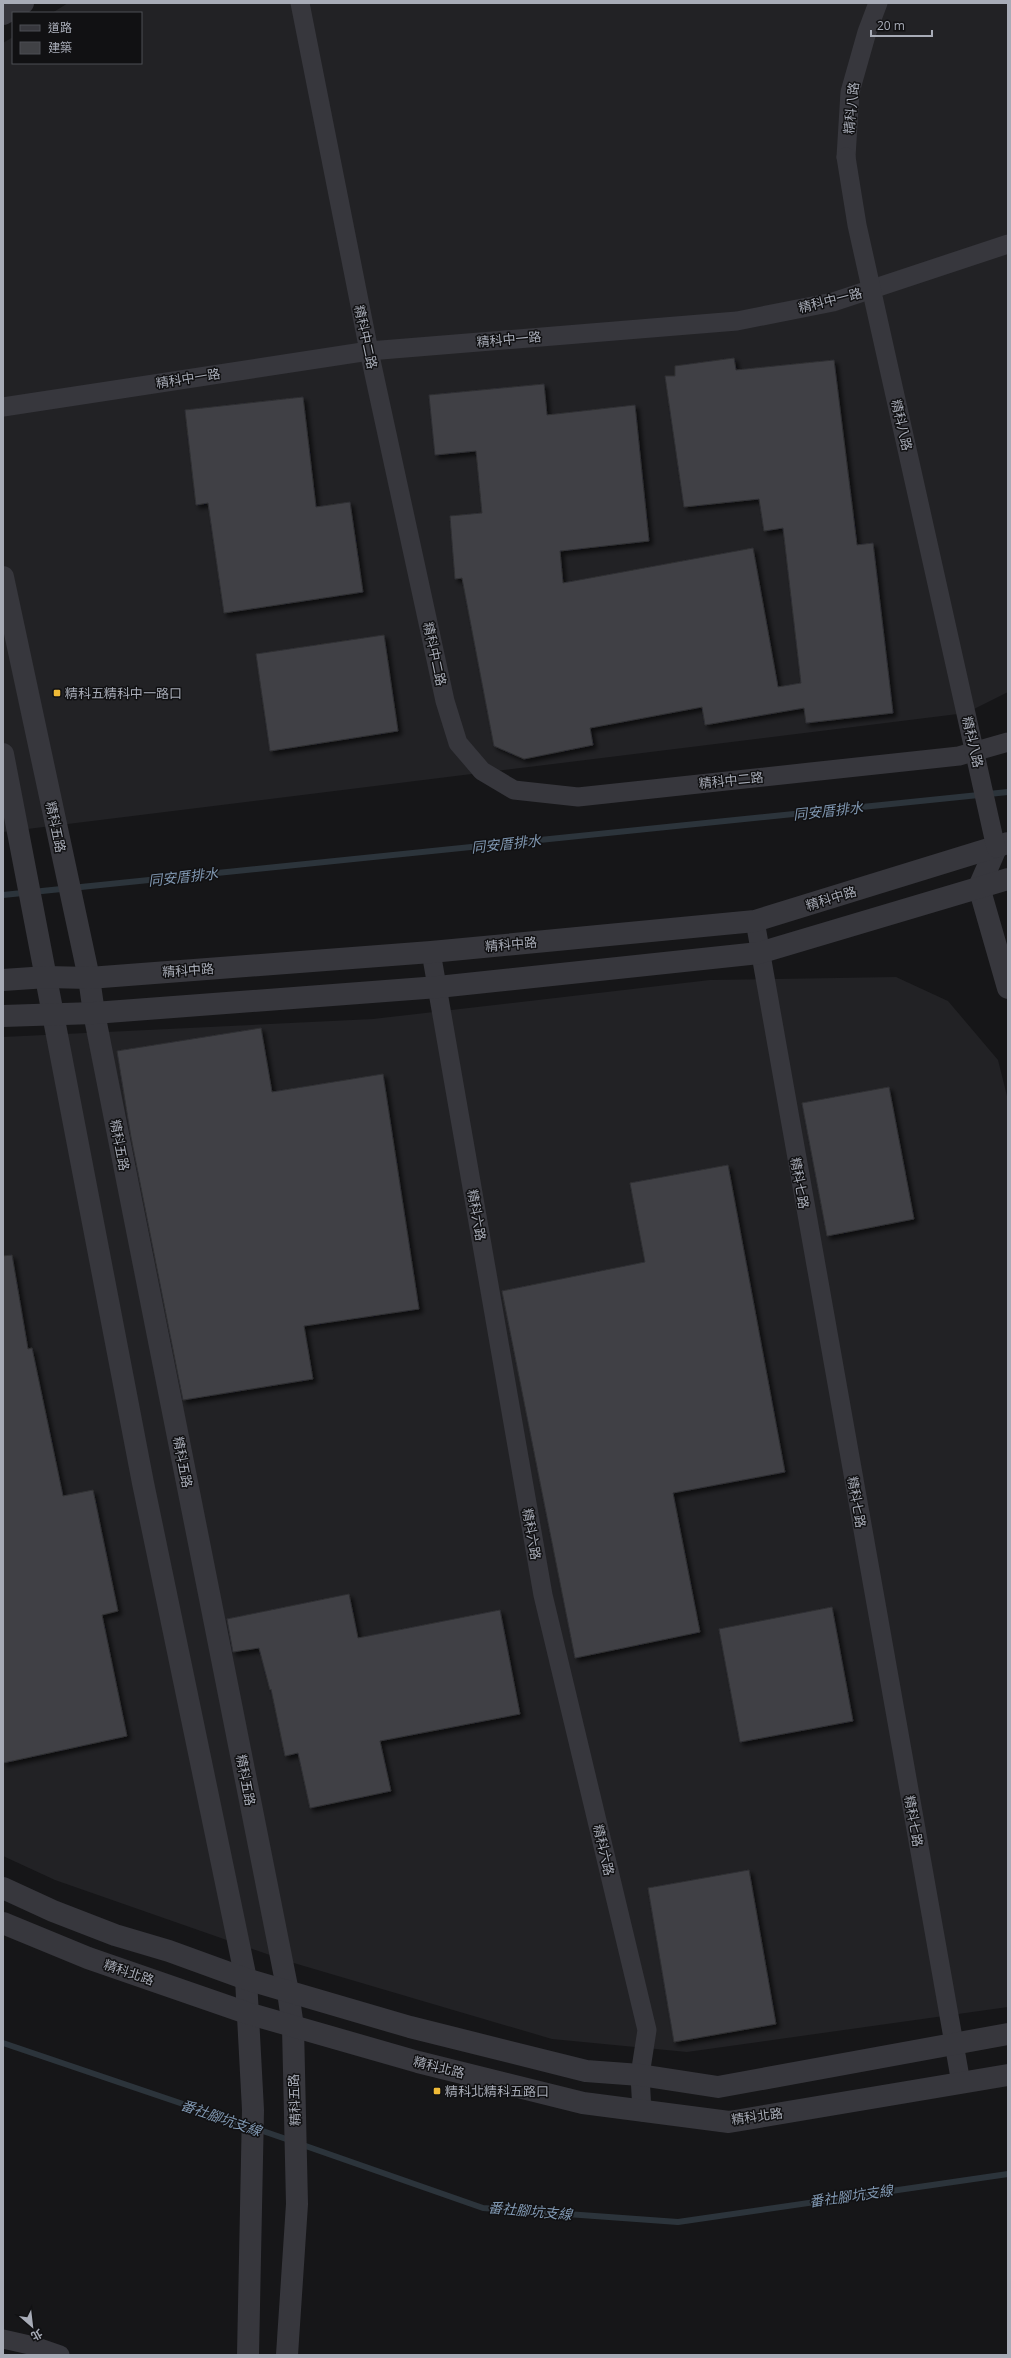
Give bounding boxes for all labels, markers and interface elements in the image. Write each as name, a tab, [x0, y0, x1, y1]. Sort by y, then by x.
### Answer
legend	[12, 12, 142, 64]
scale bar	[871, 12, 932, 38]
text: 20 m	[877, 17, 905, 34]
text: 道路	[48, 19, 72, 36]
text: 建築	[48, 39, 72, 56]
street label: 精科八路	[839, 81, 863, 135]
street label: 精科中一路	[796, 283, 864, 317]
street label: 精科中二路	[350, 303, 382, 371]
street label: 精科中一路	[476, 327, 542, 351]
street label: 精科中一路	[154, 364, 222, 392]
street label: 精科八路	[887, 398, 917, 452]
street label: 精科中二路	[419, 620, 451, 688]
place label: 精科五精科中一路口	[65, 684, 182, 702]
marker: 精科五精科中一路口	[52, 688, 62, 698]
street label: 精科八路	[958, 715, 988, 769]
street label: 精科中二路	[698, 768, 764, 792]
water label: 同安厝排水	[792, 797, 865, 824]
street label: 精科五路	[42, 800, 70, 854]
water label: 同安厝排水	[470, 830, 543, 857]
water label: 同安厝排水	[147, 863, 220, 890]
street label: 精科中路	[803, 882, 859, 914]
street label: 精科中路	[484, 933, 538, 955]
street label: 精科中路	[161, 959, 215, 981]
street label: 精科五路	[106, 1118, 134, 1172]
street label: 精科七路	[787, 1156, 813, 1210]
street label: 精科六路	[464, 1188, 490, 1242]
street label: 精科五路	[169, 1435, 197, 1489]
street label: 精科七路	[844, 1475, 870, 1529]
street label: 精科六路	[519, 1507, 545, 1561]
street label: 精科五路	[232, 1753, 260, 1807]
street label: 精科七路	[901, 1794, 927, 1848]
street label: 精科六路	[589, 1823, 619, 1877]
street label: 精科北路	[101, 1955, 157, 1989]
street label: 精科北路	[412, 2052, 466, 2082]
street label: 精科五路	[284, 2074, 304, 2126]
place label: 精科北精科五路口	[445, 2082, 549, 2100]
marker: 精科北精科五路口	[432, 2086, 442, 2096]
water label: 番社腳坑支線	[178, 2095, 266, 2141]
street label: 精科北路	[730, 2103, 784, 2129]
water label: 番社腳坑支線	[808, 2180, 896, 2211]
water label: 番社腳坑支線	[487, 2197, 575, 2224]
north arrow	[12, 2306, 52, 2346]
text: 北	[29, 2326, 45, 2344]

